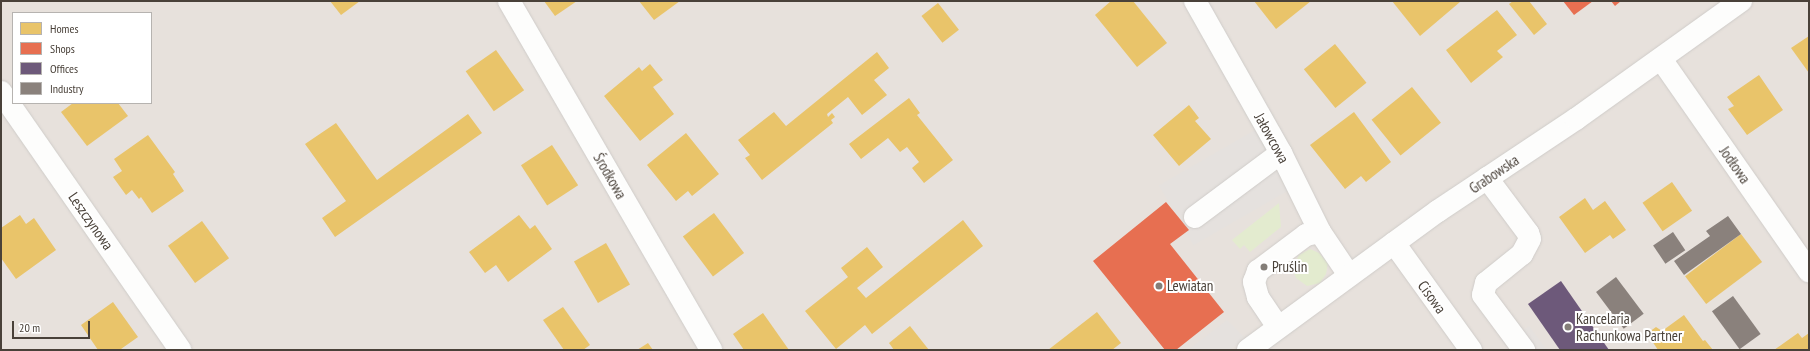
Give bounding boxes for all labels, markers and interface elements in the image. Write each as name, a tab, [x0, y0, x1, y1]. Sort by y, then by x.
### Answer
legend	[12, 12, 152, 104]
text: Homes	[50, 21, 78, 36]
text: Shops	[50, 41, 75, 56]
text: Offices	[50, 61, 78, 76]
text: Industry	[50, 81, 84, 96]
street label: Jałowcowa	[1251, 110, 1293, 166]
street label: Jodłowa	[1716, 143, 1754, 187]
street label: Środkowa	[590, 150, 630, 202]
street label: Grabowska	[1466, 151, 1522, 197]
street label: Leszczynowa	[65, 189, 117, 253]
place label: Pruślin	[1272, 258, 1307, 276]
marker: Pruślin	[1259, 262, 1269, 272]
place label: Lewiatan	[1167, 277, 1213, 295]
street label: Cisowa	[1414, 277, 1450, 317]
marker: Lewiatan	[1154, 281, 1164, 291]
place label: Kancelaria Rachunkowa Partner	[1576, 309, 1682, 344]
scale bar	[14, 313, 92, 339]
text: 20 m	[19, 320, 40, 335]
marker: Kancelaria Rachunkowa Partner	[1563, 322, 1573, 332]

